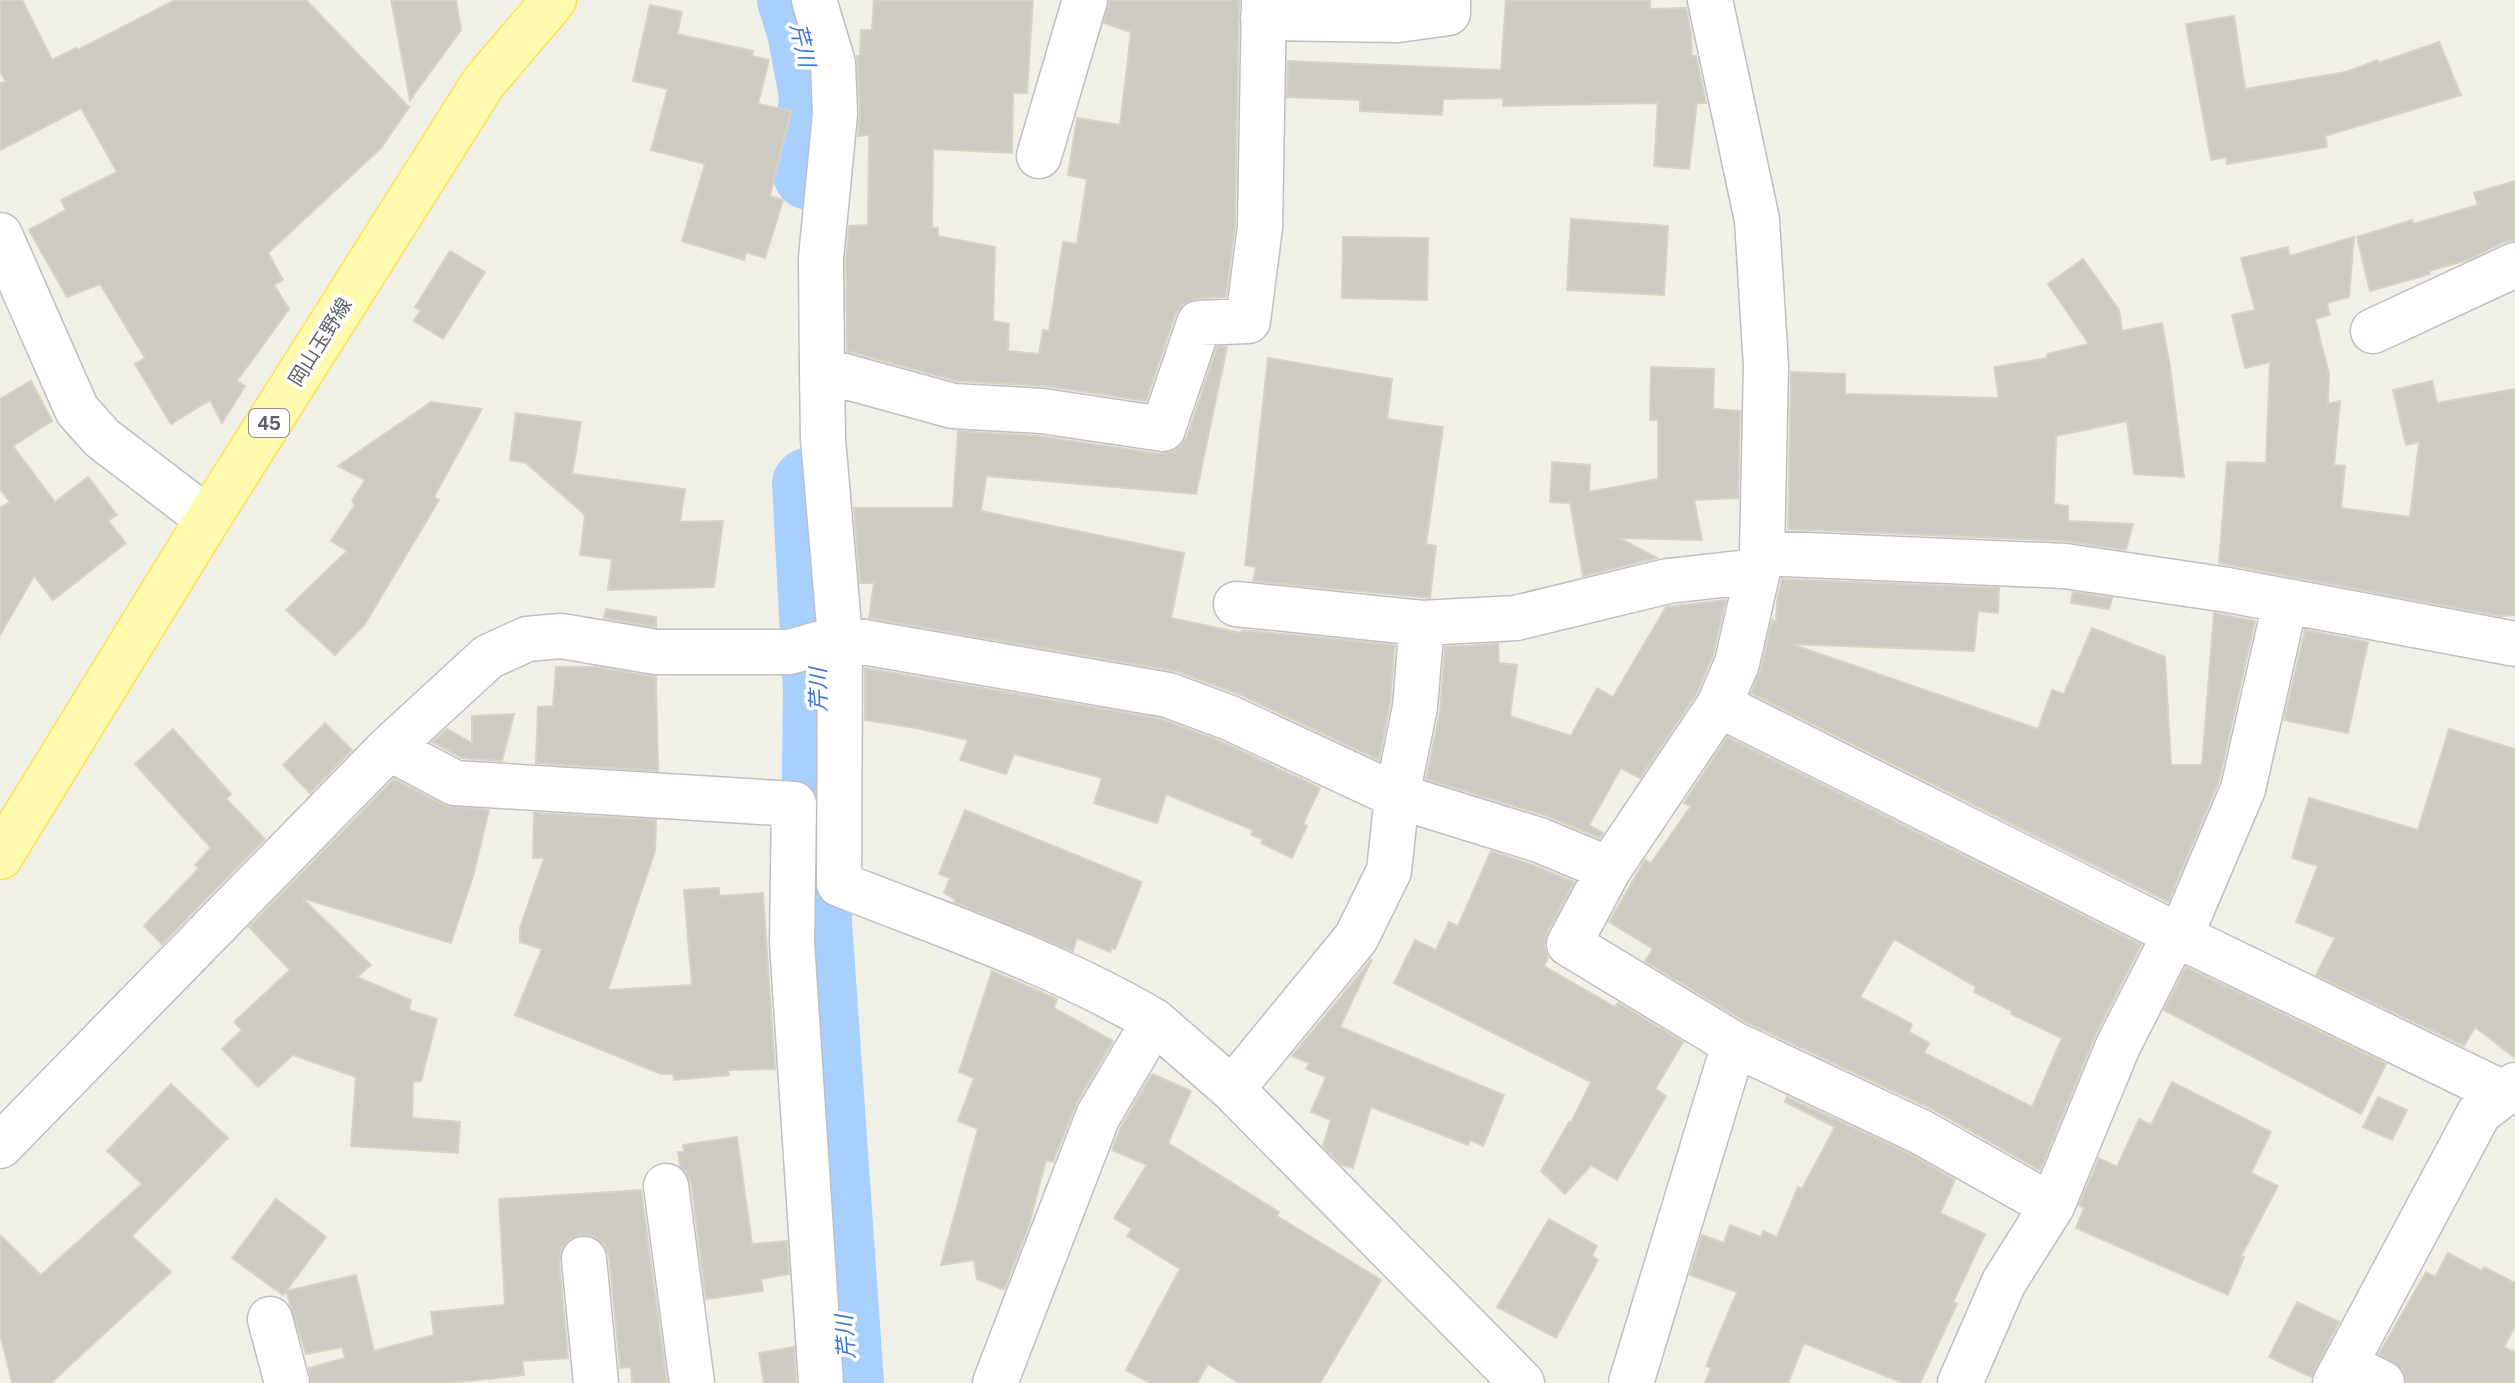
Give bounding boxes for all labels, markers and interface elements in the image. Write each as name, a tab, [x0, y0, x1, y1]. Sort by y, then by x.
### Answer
water label: 芹川	[785, 21, 821, 71]
street label: 岡山玉野線	[283, 293, 357, 391]
road number: 45	[249, 409, 289, 437]
water label: 芹川	[805, 666, 831, 712]
water label: 芹川	[830, 1312, 860, 1360]

